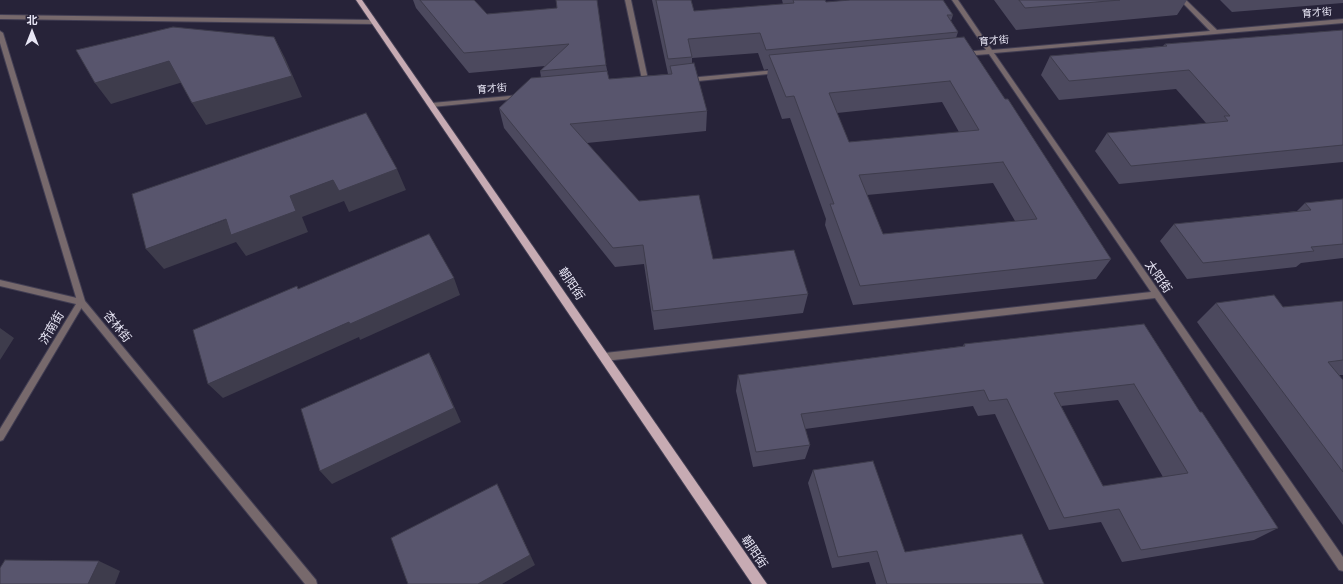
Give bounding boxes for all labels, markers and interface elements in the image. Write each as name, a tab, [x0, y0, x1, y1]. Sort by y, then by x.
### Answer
street label: 育才街	[1302, 6, 1332, 20]
north arrow	[12, 12, 52, 52]
text: 北	[27, 13, 38, 27]
street label: 育才街	[979, 34, 1009, 48]
street label: 育才街	[477, 82, 507, 96]
street label: 太阳街	[1142, 258, 1174, 296]
street label: 朝阳街	[555, 265, 587, 303]
street label: 杏林街	[100, 308, 134, 346]
street label: 济南街	[37, 309, 67, 347]
street label: 朝阳街	[738, 533, 770, 571]

